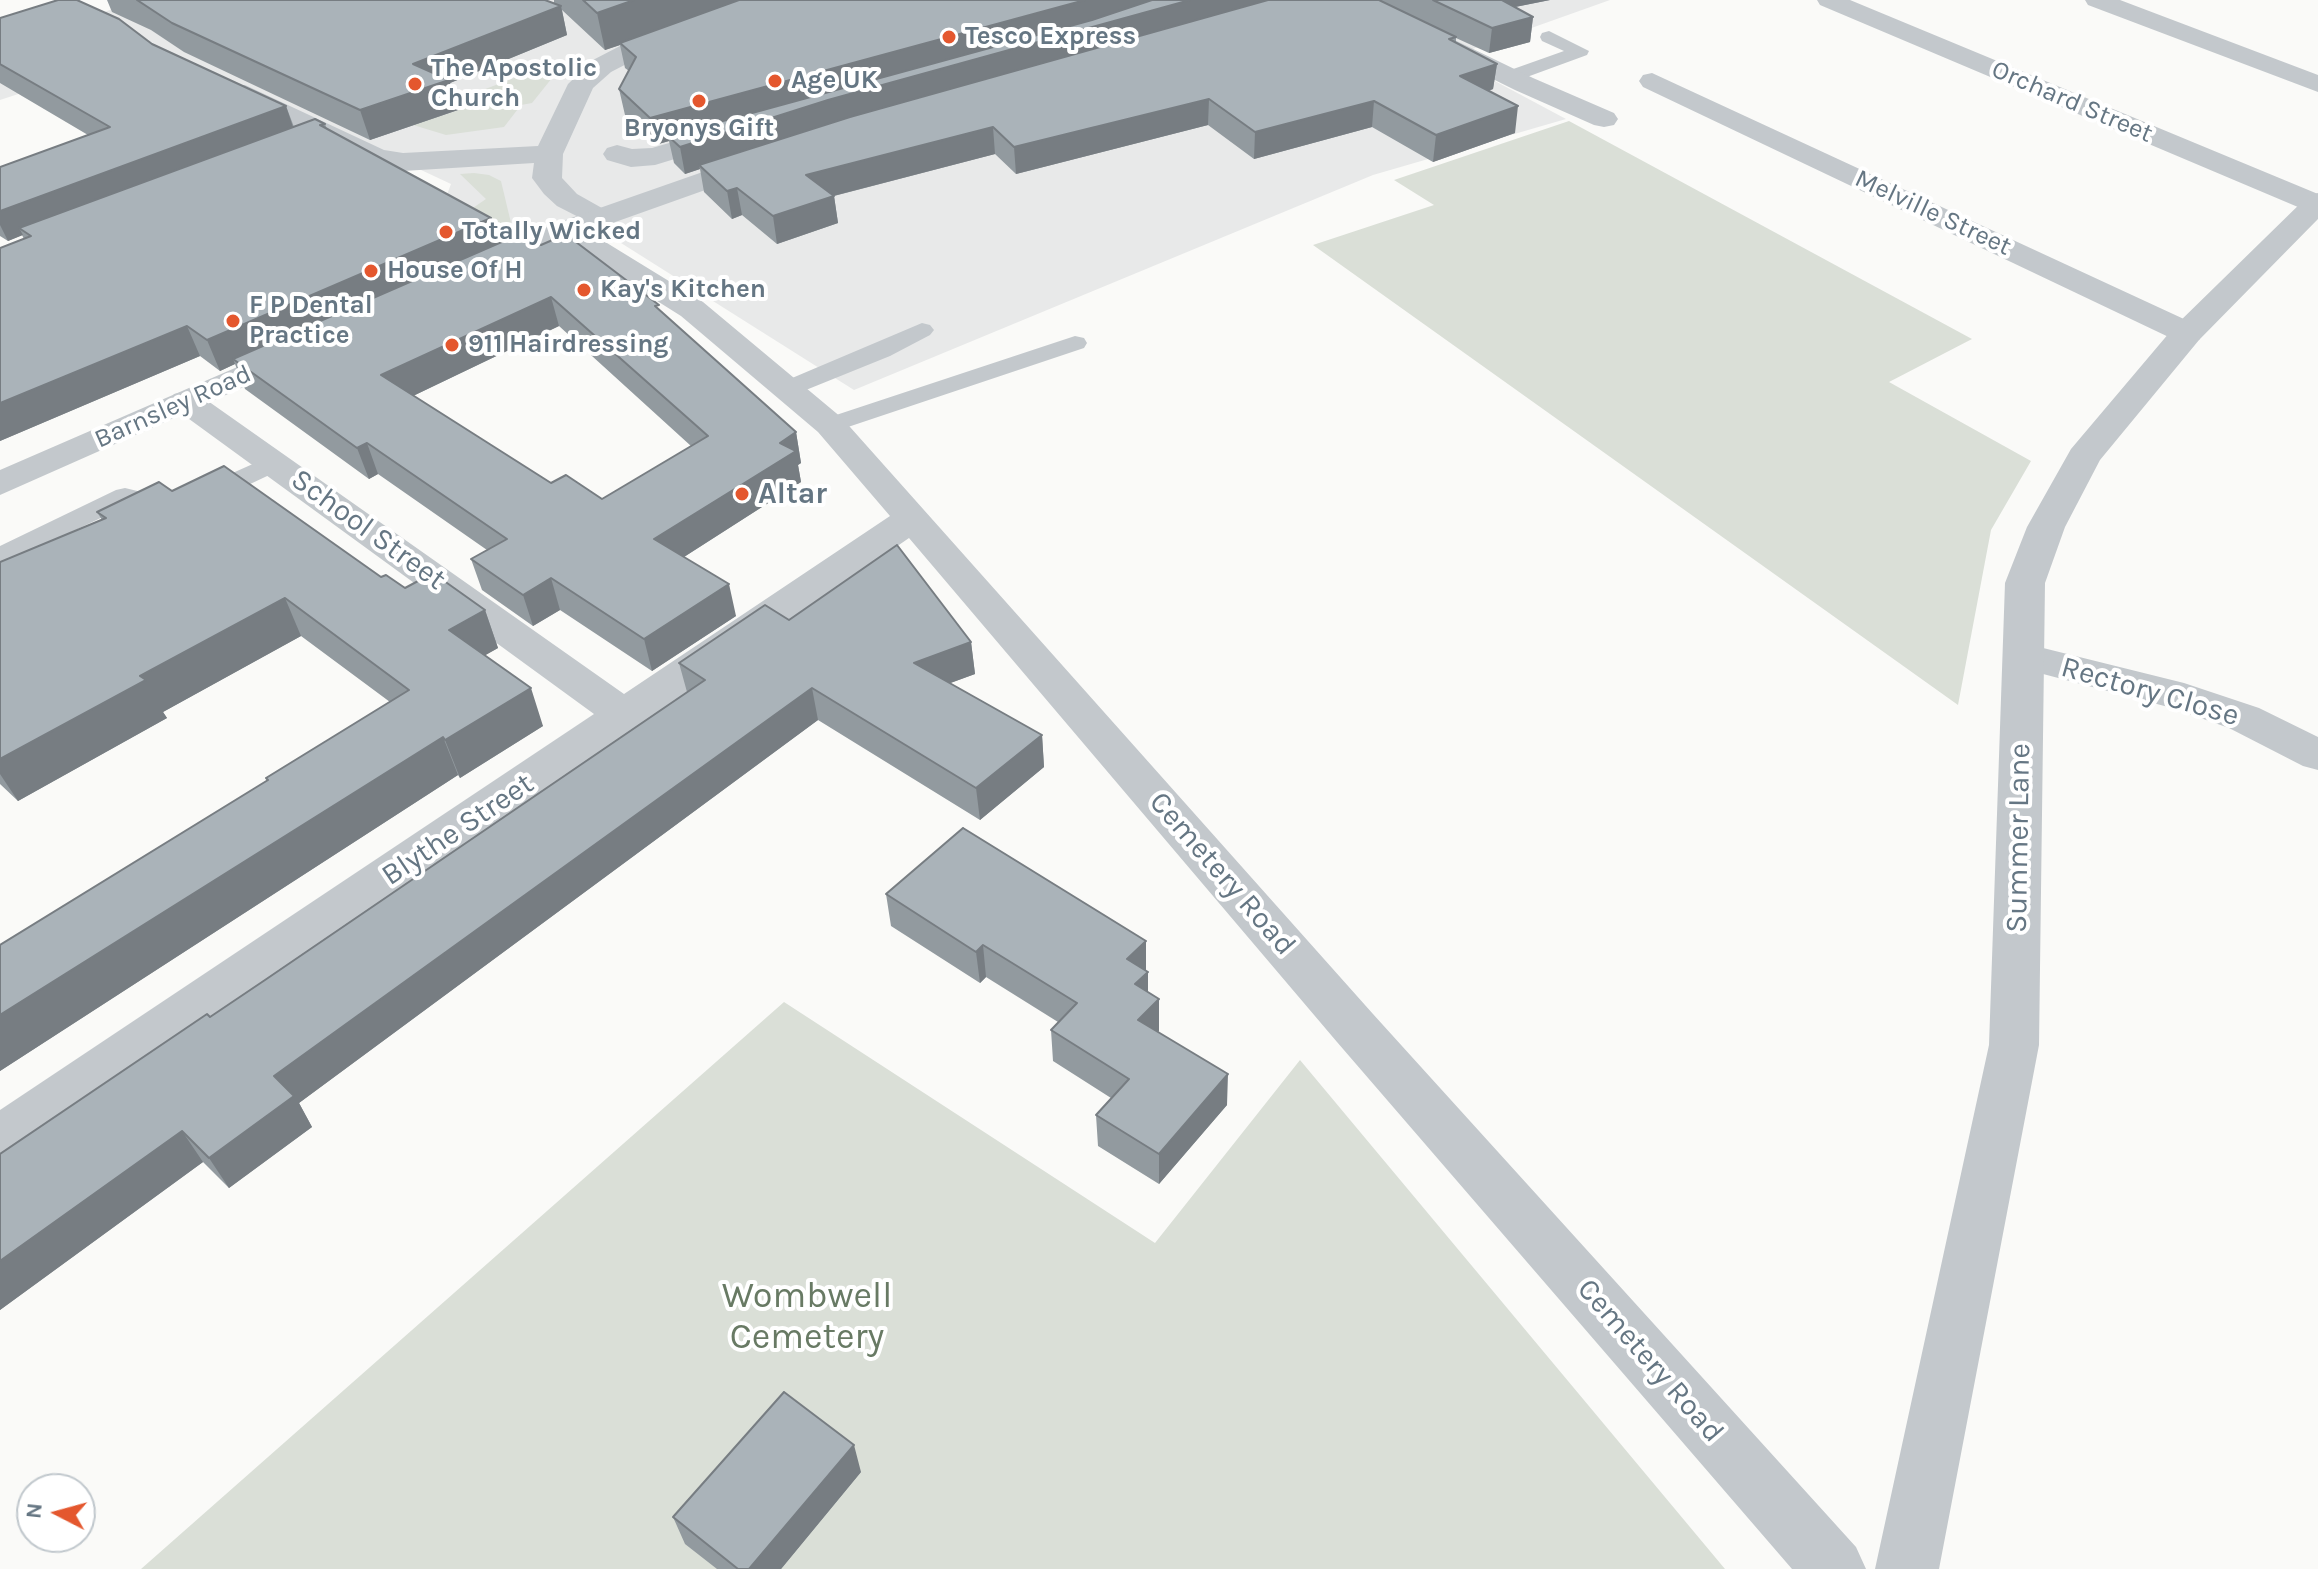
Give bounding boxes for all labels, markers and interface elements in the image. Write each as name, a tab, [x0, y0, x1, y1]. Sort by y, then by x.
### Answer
place label: Tesco Express	[965, 21, 1136, 53]
marker: Tesco Express	[940, 28, 958, 46]
place label: The Apostolic Church	[431, 53, 597, 114]
street label: Orchard Street	[1987, 54, 2157, 150]
place label: Age UK	[791, 65, 878, 97]
marker: Age UK	[766, 72, 784, 90]
marker: The Apostolic Church	[406, 75, 424, 93]
marker: Bryonys Gift	[690, 92, 708, 110]
place label: Bryonys Gift	[624, 113, 774, 145]
street label: Melville Street	[1850, 163, 2016, 263]
place label: Totally Wicked	[462, 216, 641, 248]
marker: Totally Wicked	[437, 223, 455, 241]
place label: House Of H	[387, 255, 523, 287]
marker: House Of H	[362, 262, 380, 280]
place label: Kay's Kitchen	[600, 274, 766, 306]
marker: Kay's Kitchen	[575, 281, 593, 299]
place label: F P Dental Practice	[249, 290, 373, 352]
marker: F P Dental Practice	[224, 312, 242, 330]
place label: 911 Hairdressing	[468, 329, 668, 361]
marker: 911 Hairdressing	[443, 336, 461, 354]
street label: Barnsley Road	[90, 359, 256, 455]
street label: School Street	[284, 462, 452, 598]
place label: Altar	[758, 476, 827, 512]
marker: Altar	[733, 485, 751, 503]
street label: Rectory Close	[2057, 649, 2243, 735]
street label: Summer Lane	[1999, 743, 2039, 933]
street label: Blythe Street	[375, 766, 541, 894]
street label: Cemetery Road	[1141, 785, 1303, 963]
street label: Cemetery Road	[1569, 1272, 1731, 1450]
park label: Wombwell Cemetery	[722, 1275, 892, 1360]
north arrow	[16, 1473, 96, 1553]
text: N	[20, 1501, 48, 1520]

